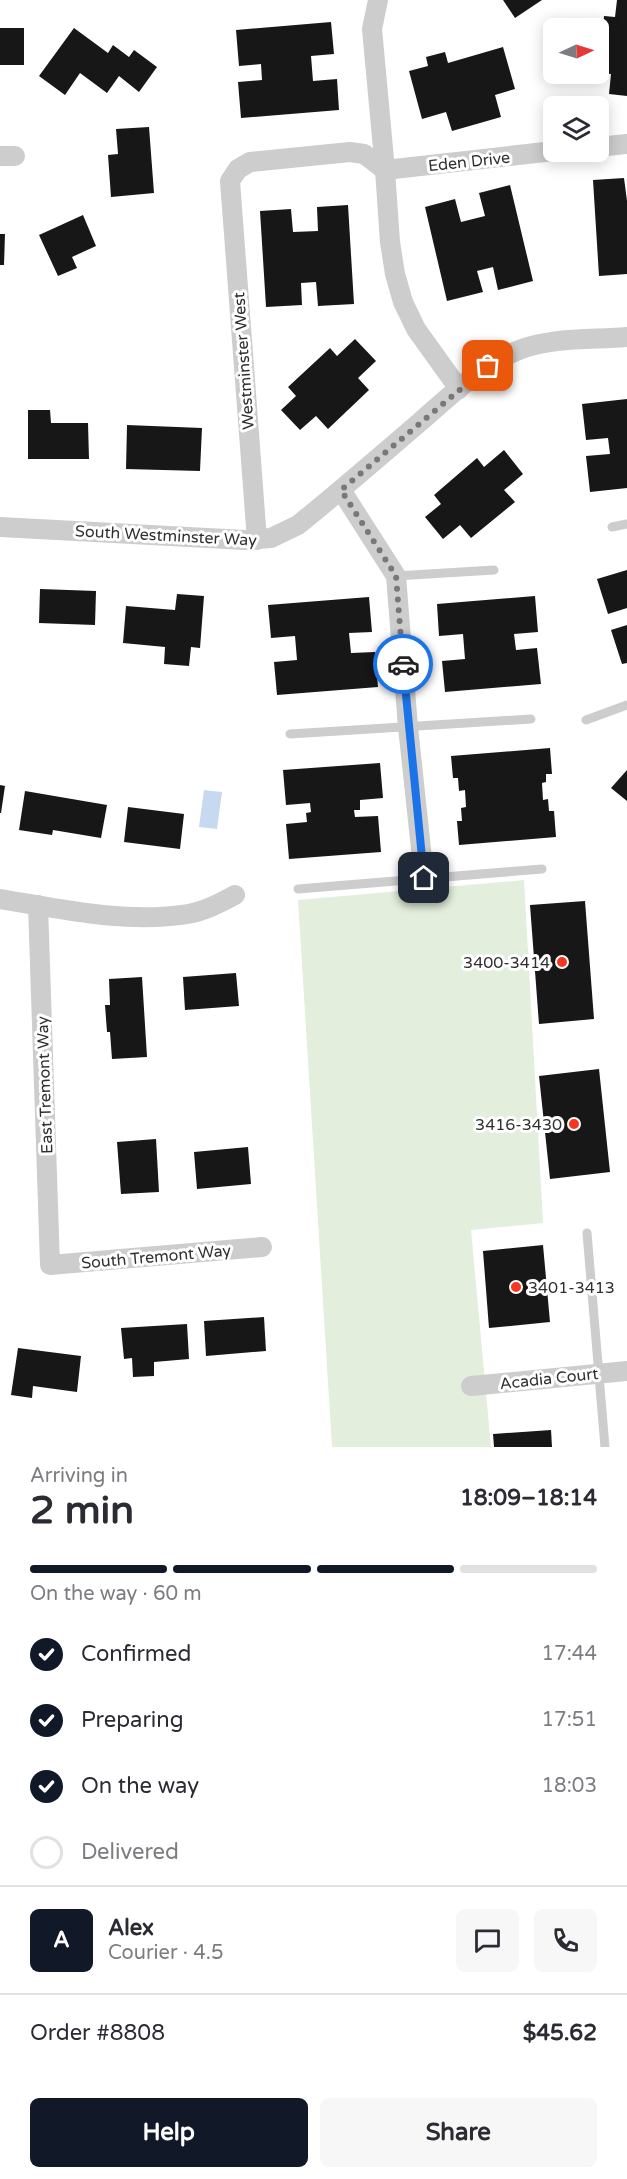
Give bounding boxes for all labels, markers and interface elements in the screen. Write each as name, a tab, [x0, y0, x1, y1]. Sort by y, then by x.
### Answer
north arrow	[543, 18, 609, 84]
map controls	[543, 18, 609, 162]
button: layers	[543, 96, 609, 162]
street label: Eden Drive	[427, 148, 511, 176]
street label: Westminster West	[229, 291, 259, 430]
pin	[462, 340, 513, 391]
icon: bag	[471, 349, 504, 382]
street label: South Westminster Way	[75, 521, 258, 551]
courier	[373, 634, 433, 694]
icon: car	[387, 648, 420, 681]
pin	[398, 852, 449, 903]
icon: home	[407, 861, 440, 894]
place label: 3400-3414	[463, 953, 550, 973]
marker: 3400-3414	[555, 955, 569, 969]
street label: East Tremont Way	[33, 1015, 57, 1154]
place label: 3416-3430	[475, 1115, 562, 1135]
marker: 3416-3430	[567, 1117, 581, 1131]
street label: South Tremont Way	[80, 1240, 232, 1274]
place label: 3401-3413	[528, 1278, 615, 1298]
marker: 3401-3413	[509, 1280, 523, 1294]
street label: Acadia Court	[499, 1364, 599, 1394]
text: Arriving in	[30, 1464, 128, 1488]
text: 18:09–18:14	[460, 1485, 597, 1511]
text: 2 min	[30, 1487, 134, 1534]
text: On the way · 60 m	[30, 1582, 202, 1606]
icon: check	[30, 1638, 63, 1671]
text: Confirmed	[81, 1641, 191, 1667]
text: 17:44	[542, 1642, 597, 1666]
icon: check	[30, 1704, 63, 1737]
text: Preparing	[81, 1707, 184, 1733]
text: 17:51	[542, 1708, 597, 1732]
icon: check	[30, 1770, 63, 1803]
text: On the way	[81, 1773, 199, 1799]
text: 18:03	[542, 1774, 597, 1798]
text: Delivered	[81, 1839, 179, 1865]
button: chat	[456, 1909, 519, 1972]
button: phone	[534, 1909, 597, 1972]
text: Alex	[108, 1915, 154, 1941]
text: A	[53, 1927, 70, 1953]
text: Courier · 4.5	[108, 1941, 223, 1965]
text: Order #8808	[30, 2020, 165, 2046]
text: $45.62	[523, 2020, 597, 2046]
button: Help	[30, 2098, 308, 2167]
button: Share	[320, 2098, 597, 2167]

